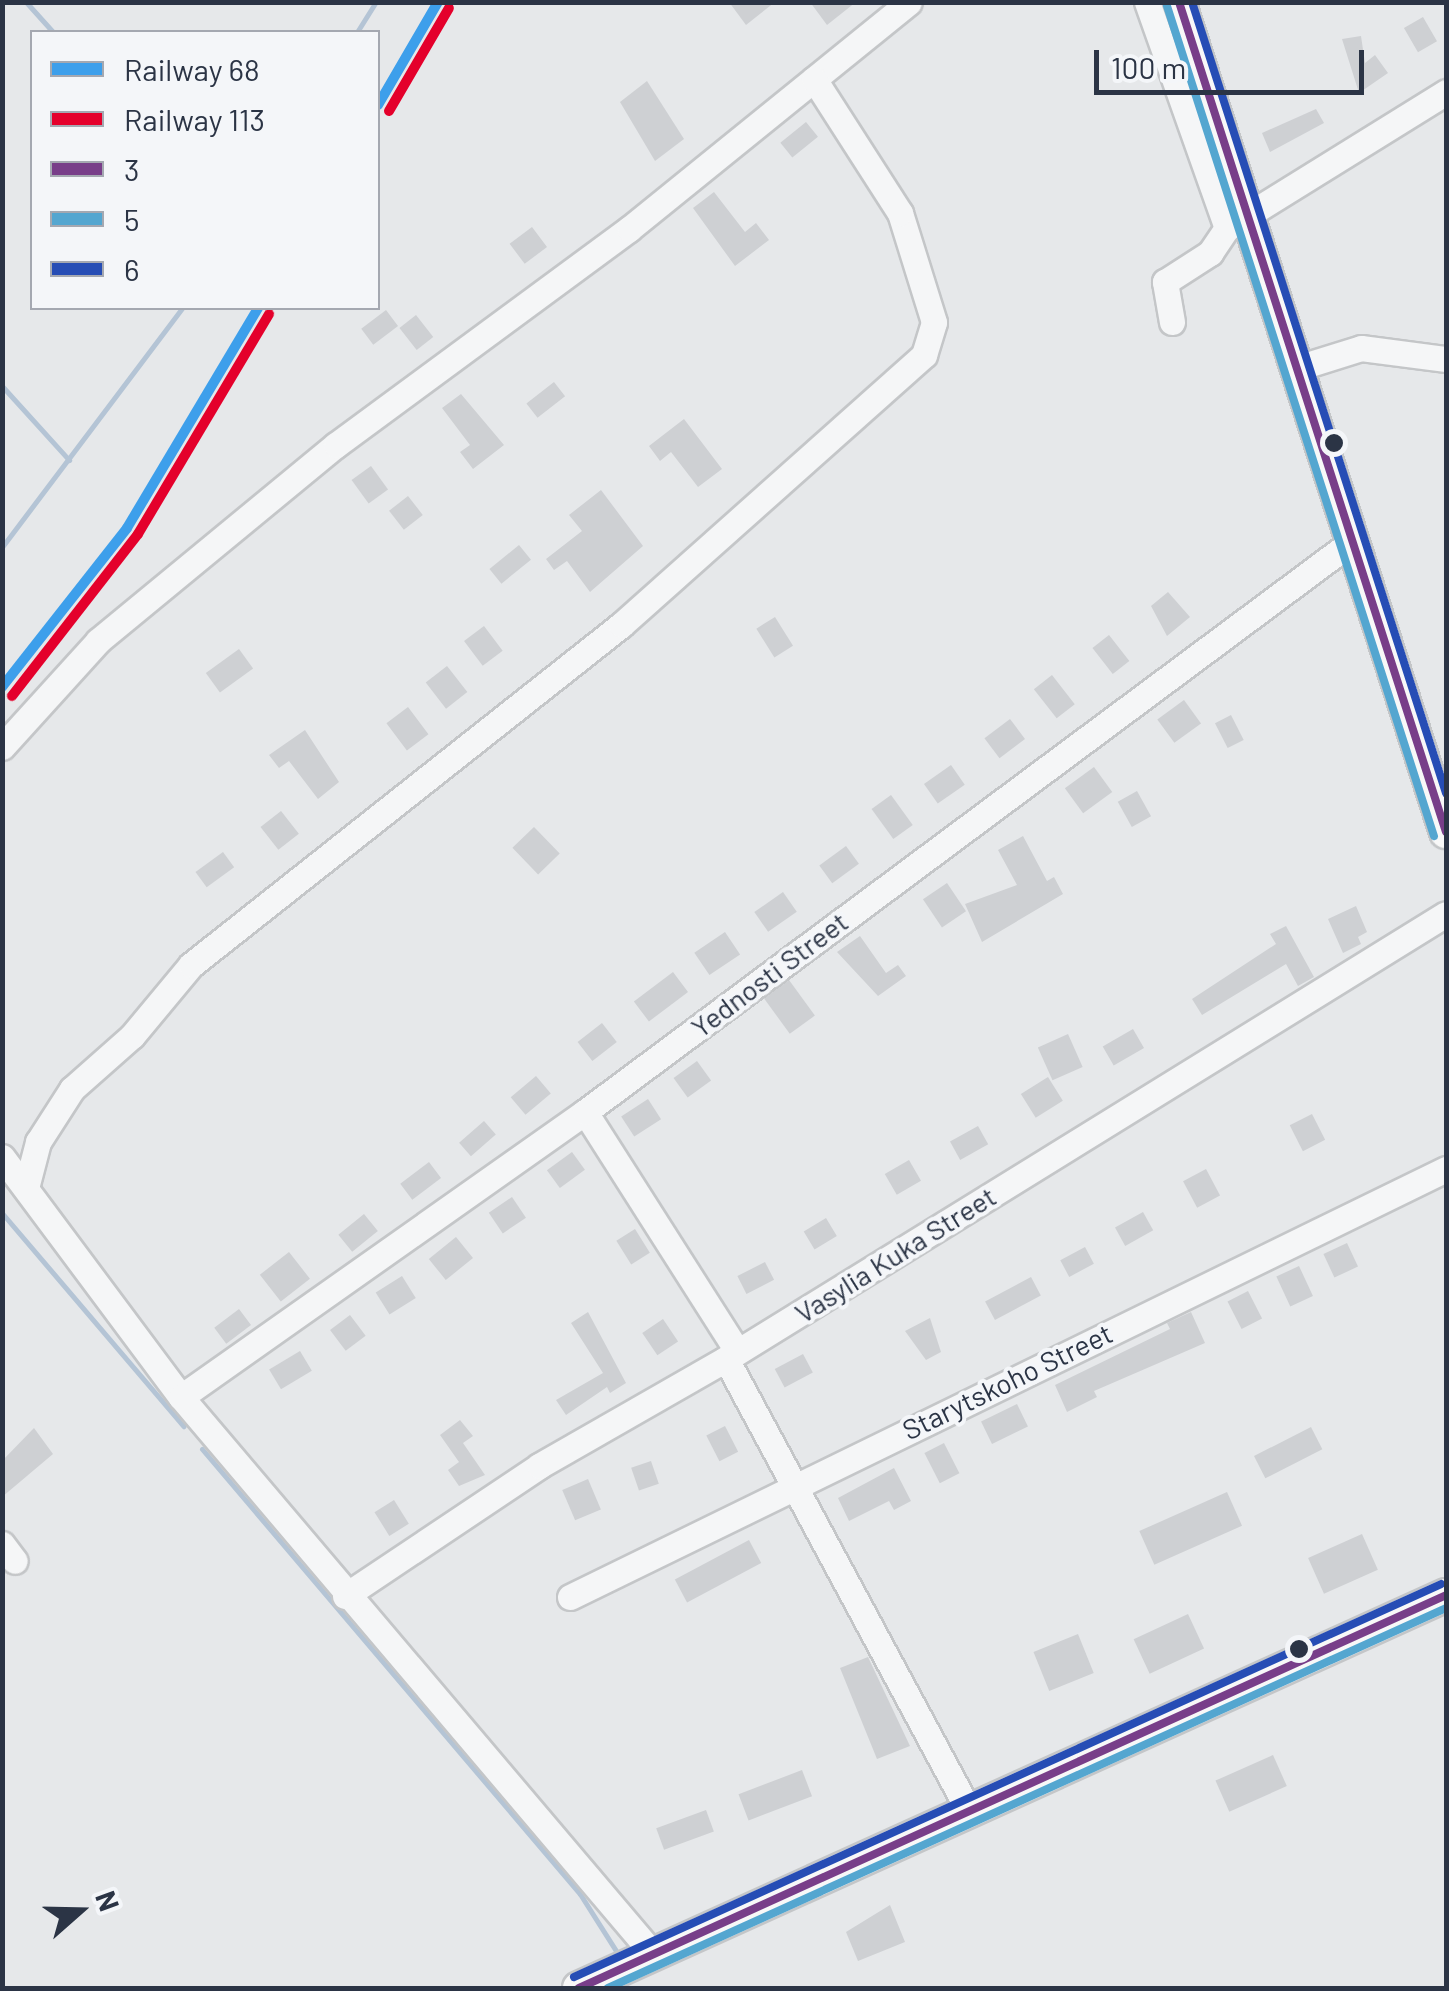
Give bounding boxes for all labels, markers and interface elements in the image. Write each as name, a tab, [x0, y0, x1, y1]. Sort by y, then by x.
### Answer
legend	[30, 30, 380, 310]
scale bar	[1099, 30, 1369, 92]
text: 100 m	[1111, 49, 1186, 85]
text: Railway 68	[124, 51, 260, 87]
text: Railway 113	[124, 101, 265, 137]
text: 3	[124, 151, 139, 187]
text: 5	[124, 201, 139, 237]
text: 6	[124, 251, 139, 287]
unlabelled marker	[1324, 433, 1344, 453]
street label: Yednosti Street	[684, 904, 854, 1044]
street label: Vasylia Kuka Street	[788, 1179, 1002, 1329]
street label: Starytskoho Street	[897, 1316, 1117, 1446]
unlabelled marker	[1289, 1639, 1309, 1659]
north arrow	[30, 1861, 130, 1961]
text: N	[89, 1886, 127, 1915]

